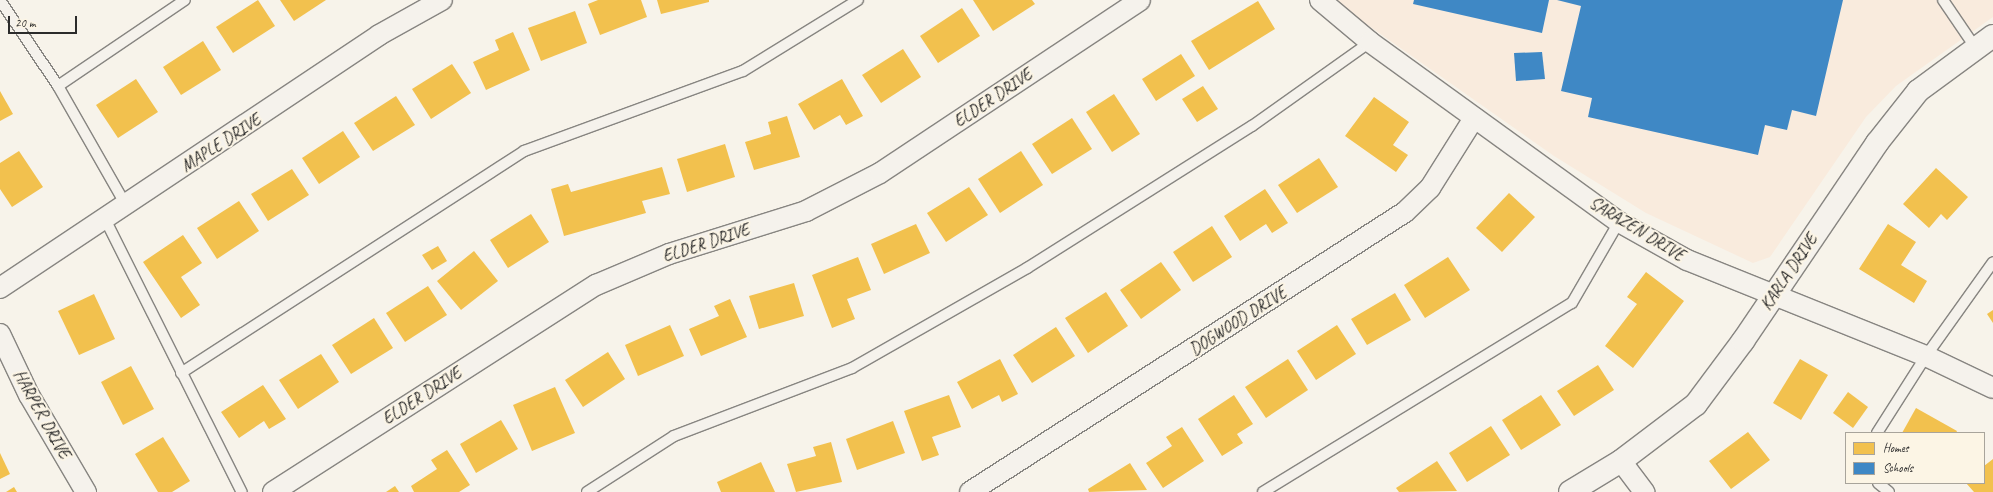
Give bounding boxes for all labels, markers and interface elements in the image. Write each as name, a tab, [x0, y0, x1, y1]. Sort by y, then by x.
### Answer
scale bar	[10, 8, 79, 34]
text: 20 m	[15, 15, 35, 31]
street label: ELDER DRIVE	[950, 64, 1036, 132]
street label: MAPLE DRIVE	[177, 110, 265, 176]
street label: SARAZEN DRIVE	[1586, 192, 1688, 266]
street label: ELDER DRIVE	[660, 219, 752, 267]
street label: KARLA DRIVE	[1756, 230, 1822, 314]
street label: DOGWOOD DRIVE	[1186, 282, 1290, 360]
street label: ELDER DRIVE	[379, 363, 465, 429]
street label: HARPER DRIVE	[9, 366, 75, 462]
legend	[1845, 432, 1985, 484]
text: Homes	[1883, 440, 1909, 456]
text: Schools	[1883, 460, 1913, 476]

